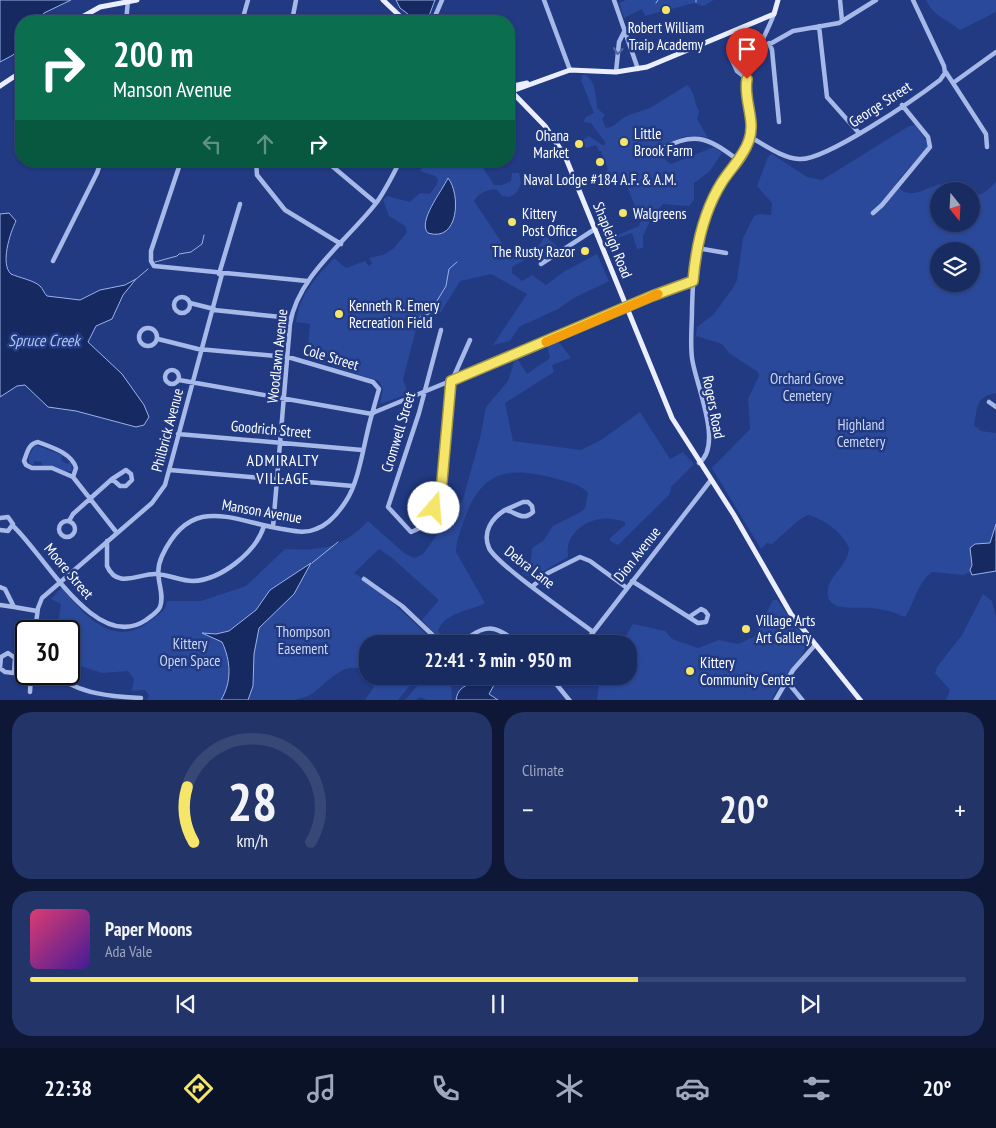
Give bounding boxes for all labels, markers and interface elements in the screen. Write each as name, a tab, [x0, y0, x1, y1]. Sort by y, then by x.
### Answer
marker: Robert William Traip Academy	[660, 4, 672, 16]
place label: Robert William Traip Academy	[628, 18, 704, 54]
pin	[726, 28, 768, 79]
text: 200 m	[113, 31, 194, 77]
icon: right	[30, 35, 95, 100]
icon: arrive	[733, 35, 761, 63]
one-way arrow	[613, 48, 624, 56]
text: Manson Avenue	[113, 75, 232, 103]
street label: George Street	[845, 77, 915, 131]
place label: Little Brook Farm	[634, 124, 693, 160]
place label: Ohana Market	[533, 126, 569, 162]
icon: left	[198, 130, 226, 158]
icon: ahead	[251, 130, 279, 158]
icon: right	[304, 130, 332, 158]
marker: Little Brook Farm	[618, 136, 630, 148]
marker: Ohana Market	[573, 138, 585, 150]
marker: Naval Lodge #184 A.F. & A.M.	[594, 156, 606, 168]
place label: Naval Lodge #184 A.F. & A.M.	[524, 170, 677, 189]
north arrow	[930, 182, 980, 232]
map controls	[930, 182, 980, 292]
street label: Shapleigh Road	[589, 199, 637, 281]
place label: Kittery Post Office	[522, 204, 577, 240]
place label: Walgreens	[633, 204, 687, 223]
marker: Walgreens	[617, 207, 629, 219]
marker: Kittery Post Office	[506, 216, 518, 228]
place label: The Rusty Razor	[492, 242, 576, 261]
button: layers	[930, 242, 980, 292]
marker: The Rusty Razor	[579, 245, 591, 257]
place label: Kenneth R. Emery Recreation Field	[349, 296, 440, 332]
street label: Woodlawn Avenue	[263, 308, 291, 404]
marker: Kenneth R. Emery Recreation Field	[333, 308, 345, 320]
water label: Spruce Creek	[8, 330, 81, 350]
street label: Cole Street	[301, 340, 361, 374]
park label: Orchard Grove Cemetery	[770, 369, 844, 405]
street label: Rogers Road	[699, 374, 729, 440]
street label: Philbrick Avenue	[147, 386, 187, 474]
street label: Cromwell Street	[377, 389, 419, 475]
park label: Highland Cemetery	[837, 415, 886, 451]
street label: Goodrich Street	[230, 416, 312, 442]
district label: ADMIRALTY VILLAGE	[247, 450, 319, 488]
position arrow	[407, 481, 459, 533]
street label: Manson Avenue	[220, 495, 304, 527]
street label: Dion Avenue	[610, 523, 664, 585]
street label: Moore Street	[40, 539, 98, 603]
street label: Debra Lane	[501, 541, 559, 593]
place label: Village Arts Art Gallery	[755, 611, 815, 647]
speed limit sign: 30	[15, 620, 80, 685]
park label: Thompson Easement	[276, 622, 330, 658]
marker: Village Arts Art Gallery	[740, 623, 752, 635]
park label: Kittery Open Space	[160, 634, 220, 670]
text: 22:41 · 3 min · 950 m	[425, 648, 571, 672]
place label: Kittery Community Center	[700, 653, 796, 689]
marker: Kittery Community Center	[684, 665, 696, 677]
text: Climate	[522, 760, 564, 780]
text: 28	[227, 768, 277, 835]
text: 20°	[719, 784, 769, 833]
text: −	[522, 791, 534, 828]
text: +	[954, 791, 966, 828]
text: km/h	[236, 829, 268, 852]
text: Paper Moons	[105, 917, 192, 941]
text: Ada Vale	[105, 941, 152, 961]
icon: previous	[172, 990, 200, 1018]
icon: pause	[484, 990, 512, 1018]
icon: next	[796, 990, 824, 1018]
icon: directions	[181, 1071, 216, 1106]
icon: music	[304, 1071, 339, 1106]
icon: phone	[428, 1071, 463, 1106]
icon: climate	[552, 1071, 587, 1106]
icon: car	[675, 1071, 710, 1106]
icon: filters	[799, 1071, 834, 1106]
text: 22:38	[44, 1074, 92, 1102]
text: 20°	[923, 1074, 952, 1102]

